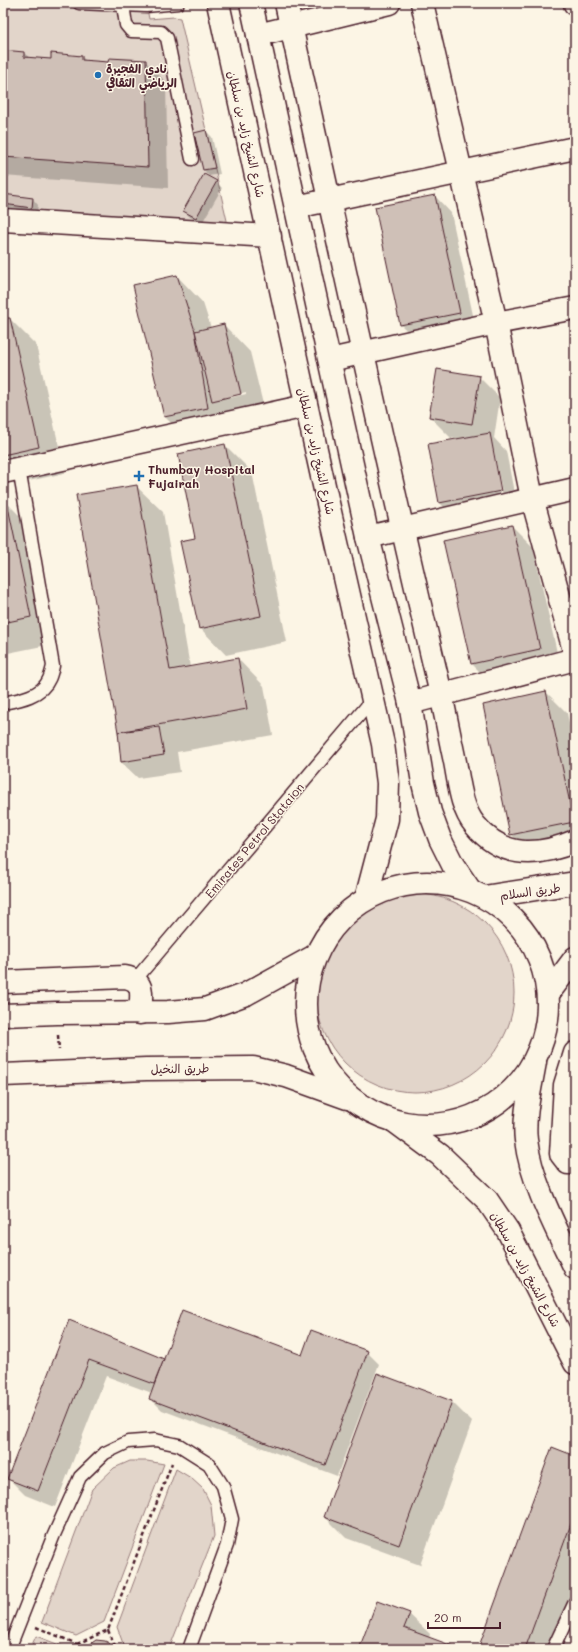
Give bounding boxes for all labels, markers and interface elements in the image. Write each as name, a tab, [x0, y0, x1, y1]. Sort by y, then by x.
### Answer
place label: نادي الفجيرة الرياضي الثقافي	[106, 60, 177, 94]
street label: شارع الشيخ زايد بن سلطان	[223, 69, 269, 199]
marker: نادي الفجيرة الرياضي الثقافي	[93, 70, 103, 80]
street label: شارع الشيخ زايد بن سلطان	[293, 386, 339, 516]
place label: Thumbay Hospital Fujairah	[148, 461, 255, 491]
marker: Thumbay Hospital Fujairah	[133, 470, 145, 482]
street label: Emirates Petrol Stataion	[201, 779, 307, 901]
street label: طريق السلام	[499, 879, 562, 905]
street label: طريق النخيل	[150, 1059, 210, 1077]
street label: شارع الشيخ زايد بن سلطان	[486, 1208, 564, 1330]
scale bar	[428, 1604, 500, 1630]
text: 20 m	[434, 1609, 462, 1625]

